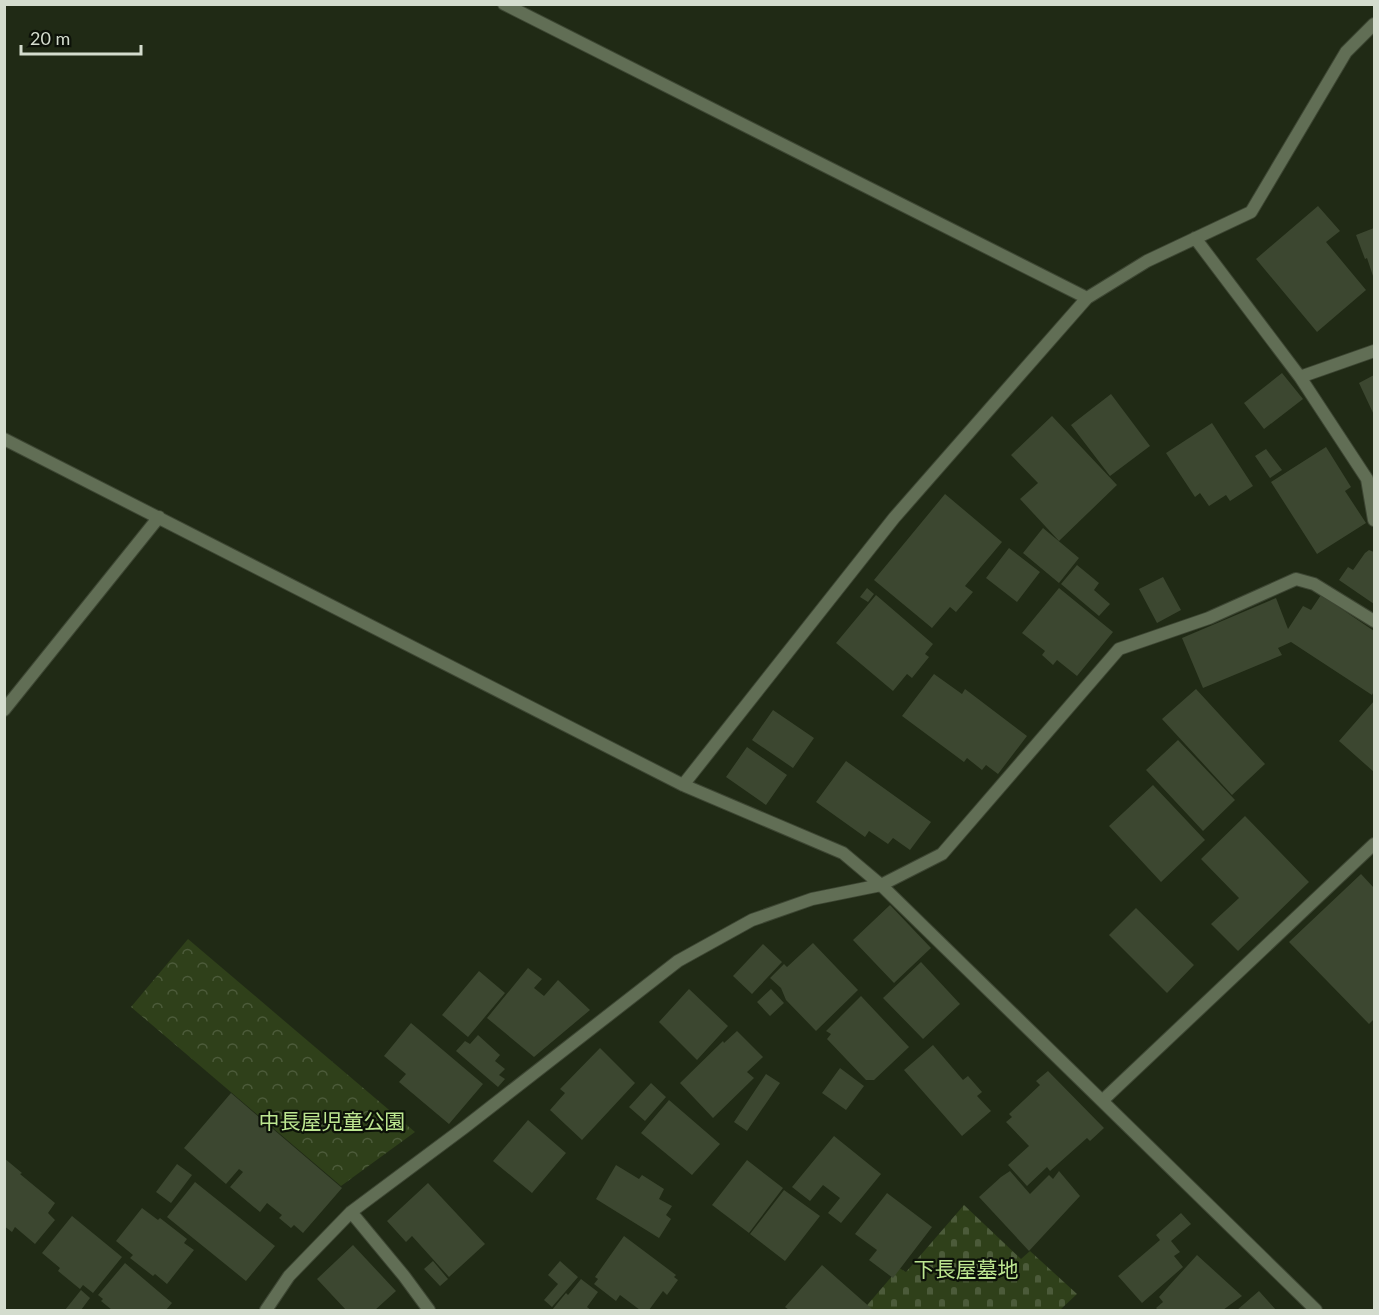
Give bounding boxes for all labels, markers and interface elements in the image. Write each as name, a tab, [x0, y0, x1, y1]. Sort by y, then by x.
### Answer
scale bar	[21, 18, 141, 56]
text: 20 m	[30, 27, 70, 49]
park label: 中長屋児童公園	[259, 1108, 406, 1133]
park label: 下長屋墓地	[914, 1256, 1019, 1281]

